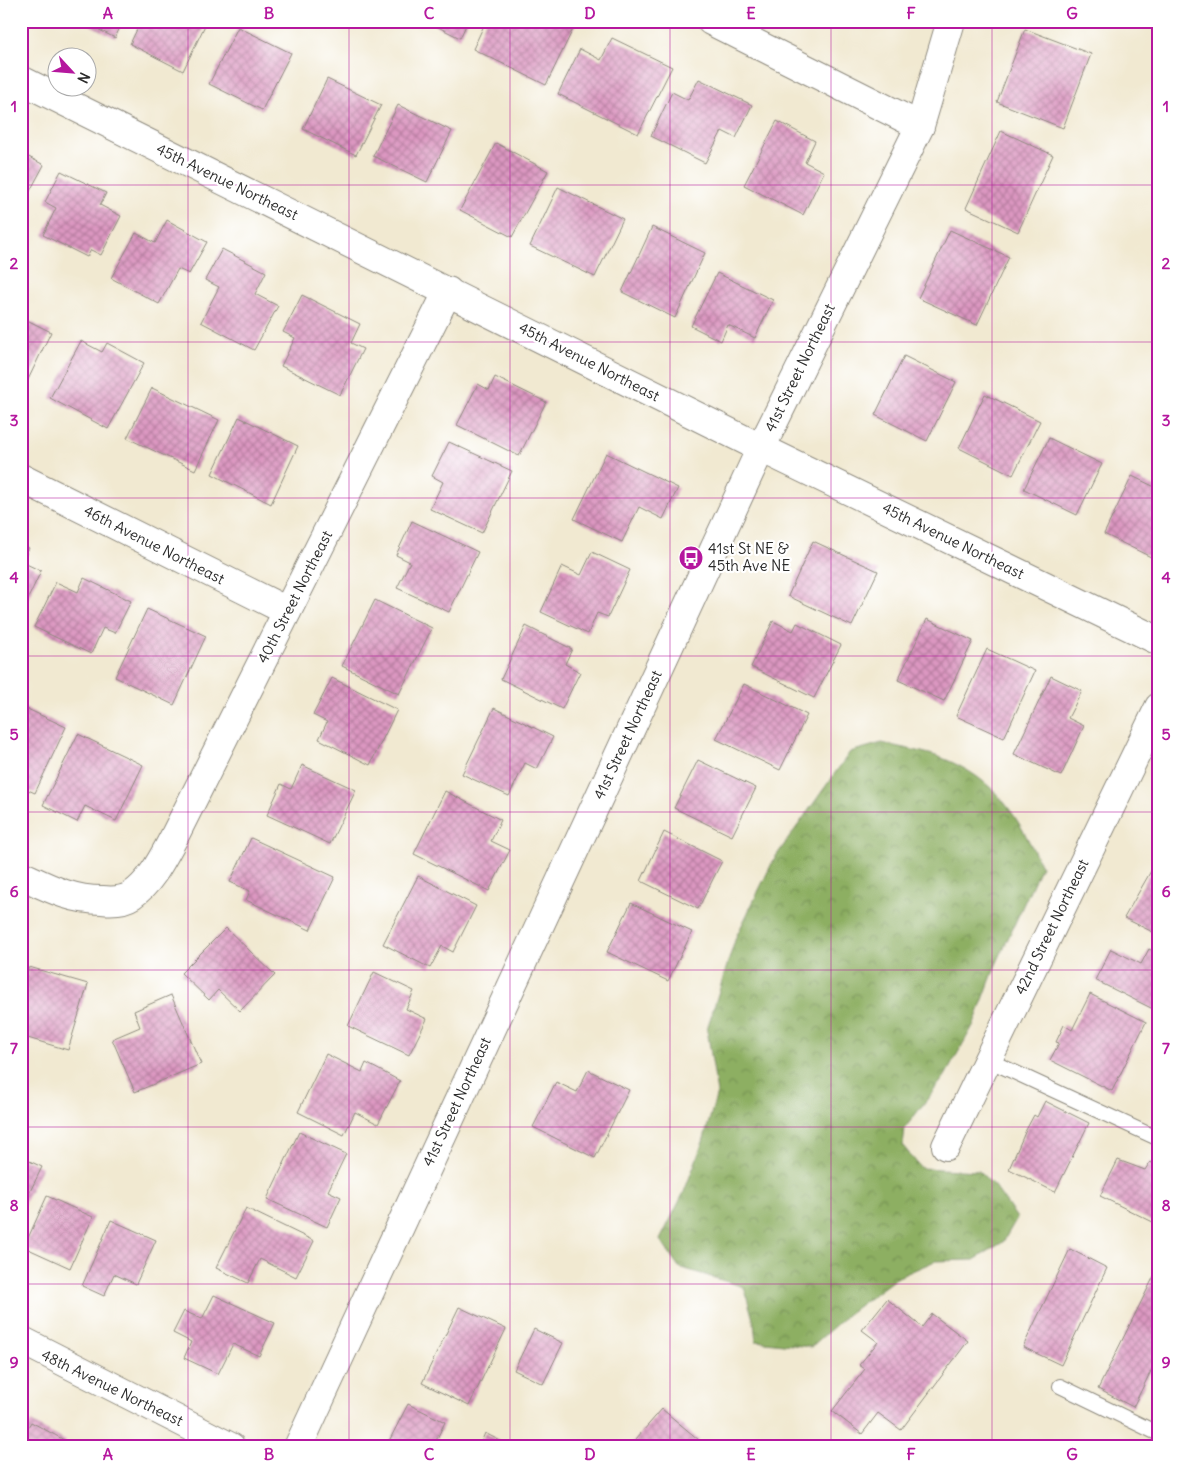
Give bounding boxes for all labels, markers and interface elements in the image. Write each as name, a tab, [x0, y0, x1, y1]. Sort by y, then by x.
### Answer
text: A	[103, 3, 113, 23]
text: B	[264, 3, 275, 23]
text: C	[424, 3, 435, 23]
text: D	[584, 3, 596, 23]
text: E	[746, 3, 756, 23]
text: F	[906, 3, 916, 23]
text: G	[1066, 3, 1078, 23]
north arrow	[48, 48, 98, 98]
text: N	[73, 69, 94, 86]
text: 1	[11, 96, 17, 116]
text: 1	[1163, 96, 1169, 116]
street label: 45th Avenue Northeast	[153, 139, 301, 224]
text: 2	[10, 253, 19, 273]
text: 2	[1162, 253, 1171, 273]
street label: 41st Street Northeast	[760, 300, 839, 435]
street label: 45th Avenue Northeast	[516, 318, 663, 405]
text: 3	[9, 410, 19, 430]
text: 3	[1161, 410, 1171, 430]
street label: 45th Avenue Northeast	[879, 498, 1027, 583]
street label: 46th Avenue Northeast	[81, 501, 228, 588]
street label: 40th Street Northeast	[253, 527, 336, 666]
place label: 41st St NE & 45th Ave NE	[708, 539, 790, 575]
bus stop icon: 41st St NE & 45th Ave NE	[678, 545, 704, 571]
text: 4	[9, 567, 19, 587]
text: 4	[1161, 567, 1171, 587]
street label: 41st Street Northeast	[589, 667, 666, 803]
text: 5	[9, 724, 19, 744]
text: 5	[1161, 724, 1171, 744]
street label: 42nd Street Northeast	[1010, 856, 1093, 998]
text: 6	[9, 881, 19, 901]
text: 6	[1161, 881, 1171, 901]
street label: 41st Street Northeast	[418, 1034, 495, 1170]
text: 7	[10, 1038, 18, 1058]
text: 7	[1162, 1038, 1170, 1058]
text: 8	[9, 1195, 19, 1215]
text: 8	[1161, 1195, 1171, 1215]
street label: 48th Avenue Northeast	[38, 1345, 186, 1430]
text: 9	[9, 1352, 19, 1372]
text: 9	[1161, 1352, 1171, 1372]
text: A	[103, 1444, 113, 1464]
text: B	[264, 1444, 275, 1464]
text: C	[424, 1444, 435, 1464]
text: D	[584, 1444, 596, 1464]
text: E	[746, 1444, 756, 1464]
text: F	[906, 1444, 916, 1464]
text: G	[1066, 1444, 1078, 1464]

